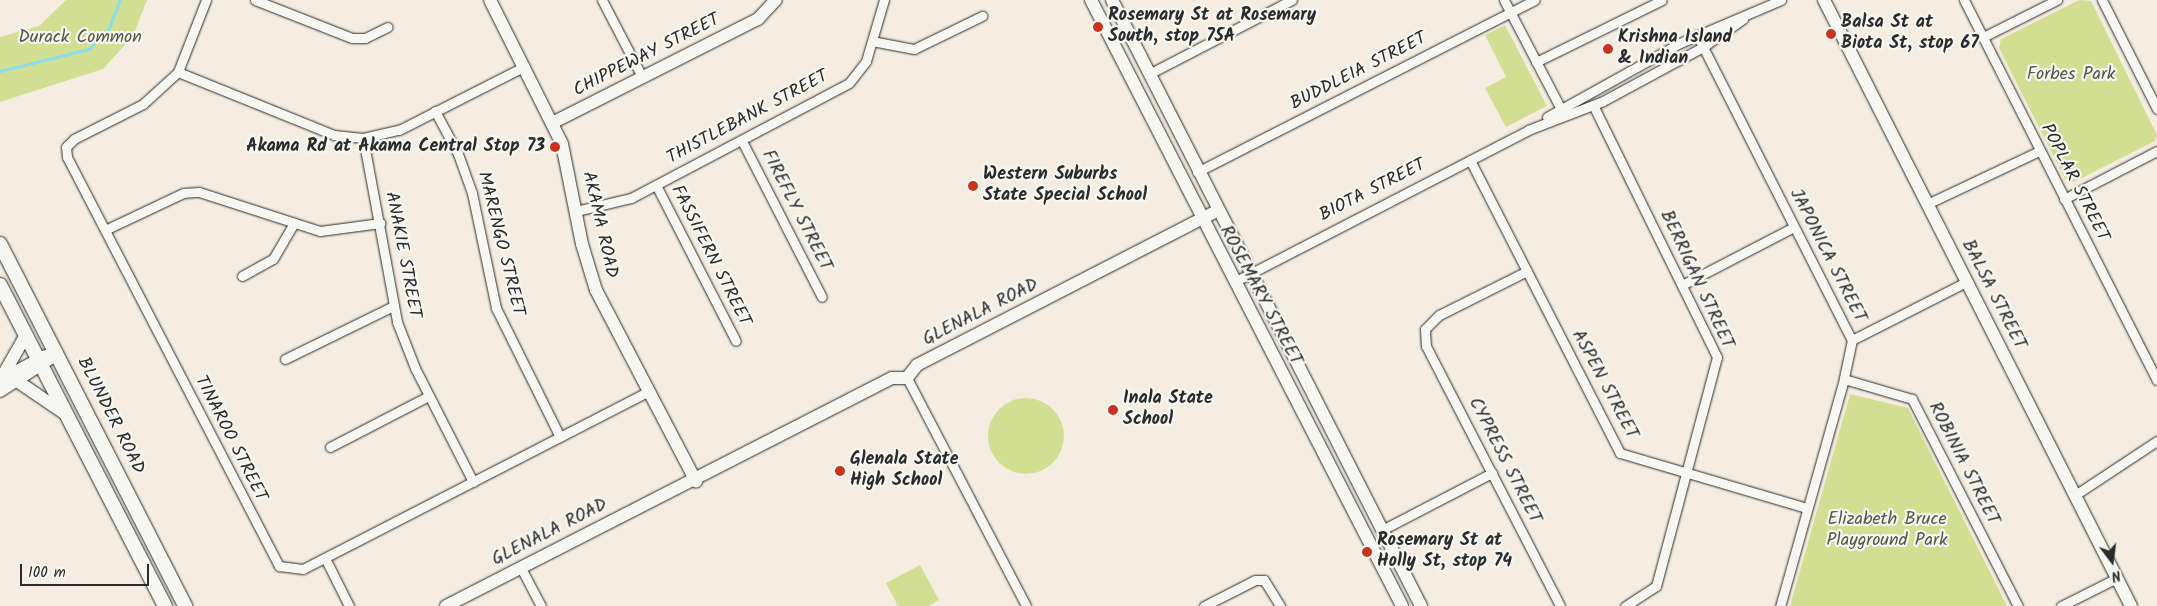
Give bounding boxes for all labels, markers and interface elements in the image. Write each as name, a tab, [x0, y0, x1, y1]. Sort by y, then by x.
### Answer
place label: Rosemary St at Rosemary South, stop 75A	[1108, 6, 1316, 48]
street label: CHIPPEWAY STREET	[570, 10, 724, 102]
place label: Balsa St at Biota St, stop 67	[1841, 13, 1979, 56]
marker: Rosemary St at Rosemary South, stop 75A	[1092, 21, 1104, 33]
park label: Durack Common	[18, 27, 142, 49]
street label: BUDDLEIA STREET	[1287, 28, 1431, 116]
place label: Krishna Island & Indian	[1618, 28, 1732, 70]
marker: Balsa St at Biota St, stop 67	[1825, 28, 1837, 40]
marker: Krishna Island & Indian	[1602, 43, 1614, 55]
park label: Forbes Park	[2027, 64, 2115, 86]
street label: THISTLEBANK STREET	[664, 66, 832, 170]
street label: POPLAR STREET	[2035, 120, 2113, 246]
place label: Akama Rd at Akama Central Stop 73	[246, 136, 545, 158]
marker: Akama Rd at Akama Central Stop 73	[549, 141, 561, 153]
street label: FIREFLY STREET	[756, 147, 836, 275]
street label: BIOTA STREET	[1316, 155, 1430, 227]
place label: Western Suburbs State Special School	[983, 165, 1147, 208]
street label: AKAMA ROAD	[576, 169, 622, 281]
street label: MARENGO STREET	[472, 170, 528, 318]
marker: Western Suburbs State Special School	[967, 180, 979, 192]
street label: FASSIFERN STREET	[665, 182, 755, 330]
street label: JAPONICA STREET	[1784, 185, 1870, 327]
street label: ANAKIE STREET	[379, 190, 425, 320]
street label: BERRIGAN STREET	[1654, 207, 1738, 353]
street label: ROSEMARY STREET	[1214, 222, 1306, 370]
street label: BALSA STREET	[1956, 236, 2030, 354]
street label: GLENALA ROAD	[920, 275, 1042, 351]
street label: ASPEN STREET	[1566, 327, 1642, 443]
street label: BLUNDER ROAD	[71, 354, 149, 478]
street label: TINAROO STREET	[189, 372, 271, 506]
place label: Inala State School	[1123, 389, 1213, 432]
street label: CYPRESS STREET	[1463, 394, 1545, 528]
street label: ROBINIA STREET	[1923, 399, 2003, 529]
marker: Inala State School	[1107, 404, 1119, 416]
place label: Glenala State High School	[850, 450, 959, 492]
marker: Glenala State High School	[834, 465, 846, 477]
street label: GLENALA ROAD	[489, 495, 611, 571]
park label: Elizabeth Bruce Playground Park	[1827, 510, 1947, 552]
place label: Rosemary St at Holly St, stop 74	[1377, 531, 1512, 574]
north arrow	[2087, 536, 2137, 586]
marker: Rosemary St at Holly St, stop 74	[1361, 546, 1373, 558]
scale bar	[22, 554, 151, 586]
text: 100 m	[28, 561, 66, 585]
text: N	[2109, 564, 2123, 587]

